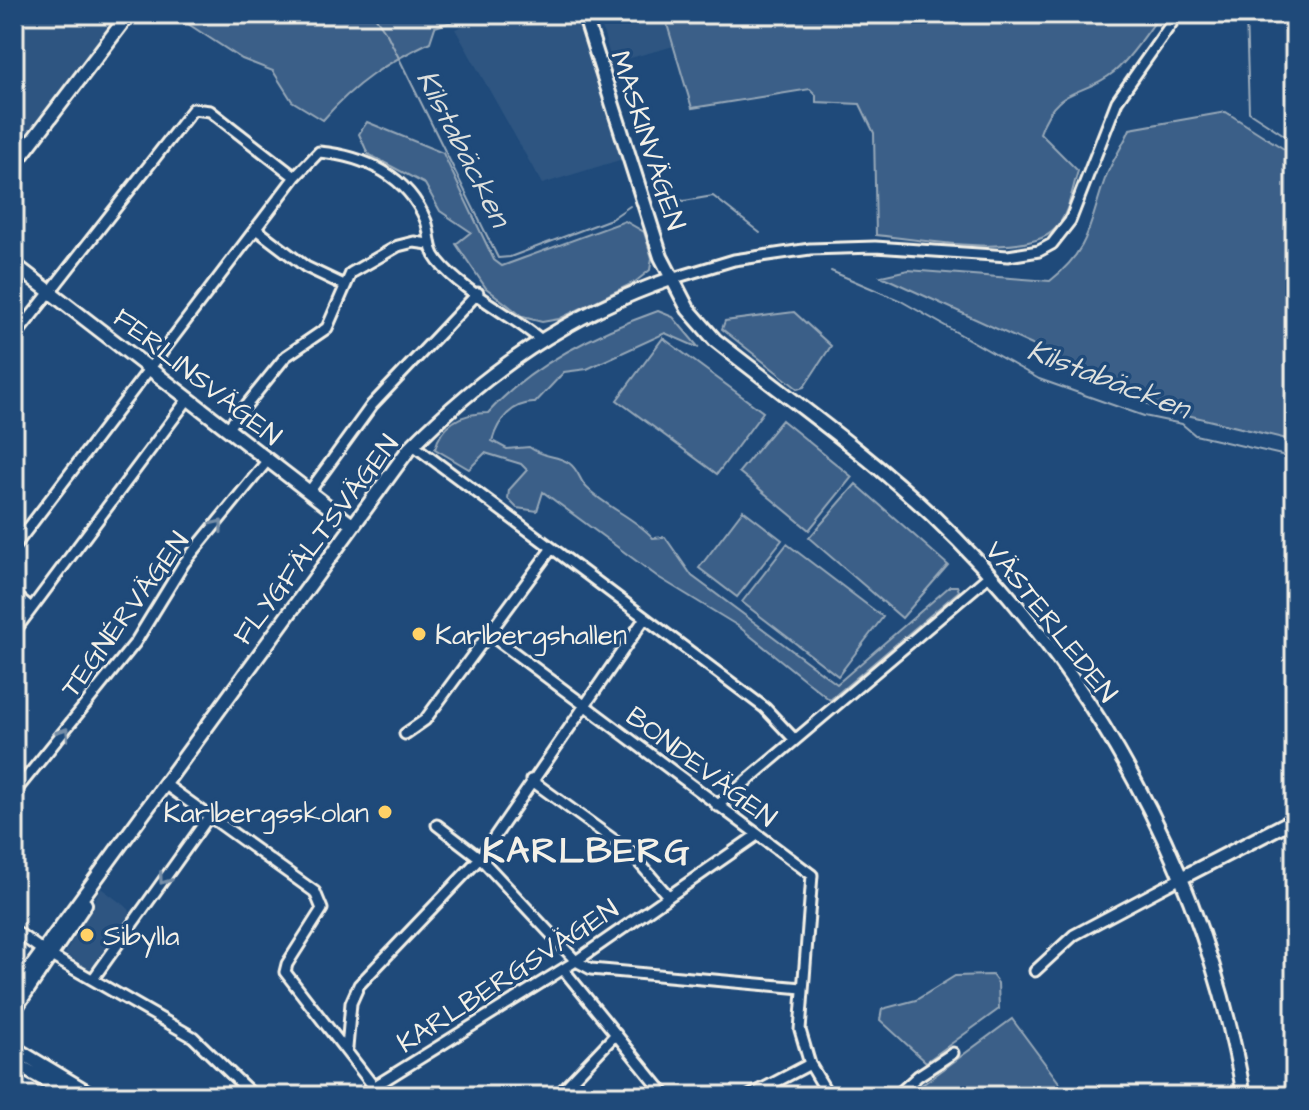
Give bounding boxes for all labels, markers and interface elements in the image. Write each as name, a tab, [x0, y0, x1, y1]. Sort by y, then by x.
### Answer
street label: MASKINVÄGEN	[600, 46, 695, 235]
water label: Kilstabäcken	[406, 63, 522, 237]
street label: FERLINSVÄGEN	[105, 299, 289, 455]
water label: Kilstabäcken	[1021, 330, 1199, 431]
street label: FLYGFÄLTSVÄGEN	[224, 427, 408, 653]
one-way arrow	[208, 519, 223, 534]
street label: TEGNÉRVÄGEN	[52, 524, 199, 706]
street label: VÄSTERLEDEN	[975, 533, 1126, 711]
place label: Karlbergshallen	[435, 616, 627, 656]
marker: Karlbergshallen	[410, 625, 428, 643]
street label: BONDEVÄGEN	[618, 697, 785, 837]
one-way arrow	[54, 727, 69, 742]
place label: Karlbergsskolan	[163, 794, 369, 834]
marker: Karlbergsskolan	[376, 803, 394, 821]
district label: KARLBERG	[483, 826, 691, 877]
one-way arrow	[159, 870, 174, 884]
street label: KARLBERGSVÄGEN	[389, 890, 626, 1063]
place label: Sibylla	[103, 917, 179, 958]
marker: Sibylla	[78, 926, 96, 944]

